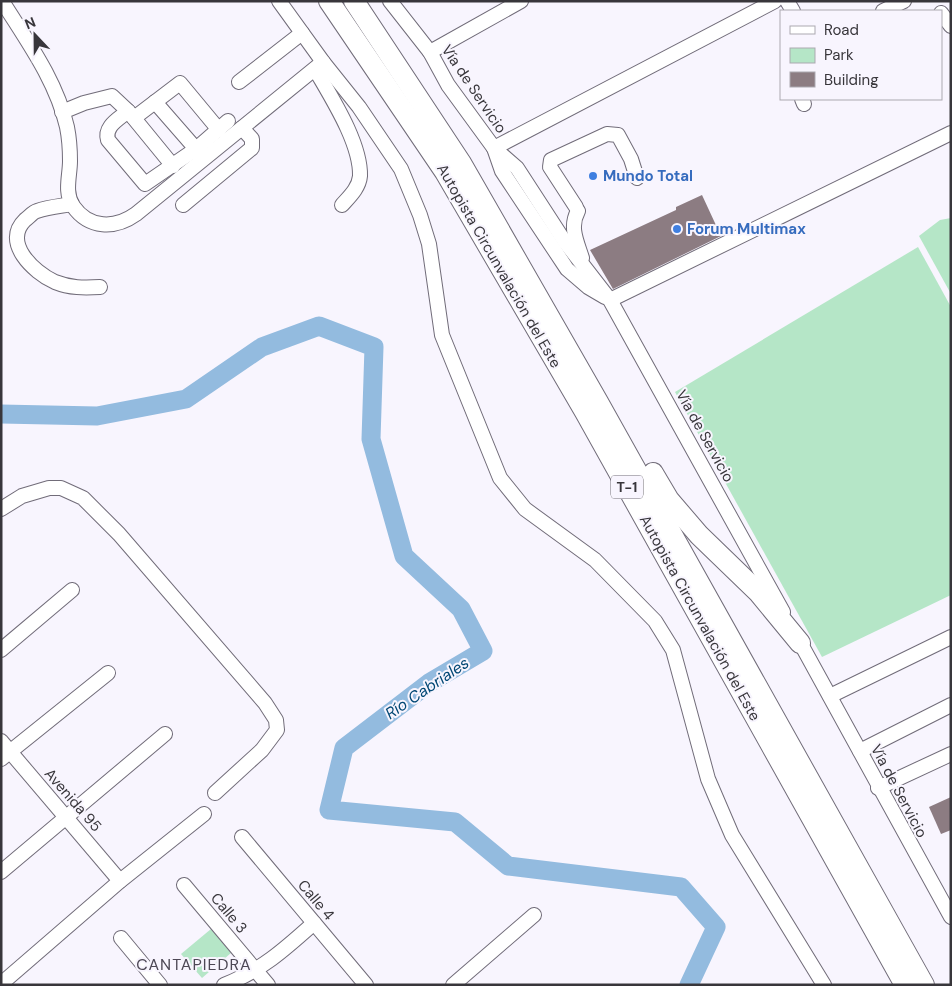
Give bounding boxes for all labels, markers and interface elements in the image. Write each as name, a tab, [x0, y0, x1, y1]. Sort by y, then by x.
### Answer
north arrow	[10, 10, 60, 60]
legend	[780, 10, 942, 100]
text: N	[22, 13, 38, 33]
text: Road	[824, 20, 859, 40]
street label: Vía de Servicio	[437, 41, 511, 137]
text: Park	[824, 45, 854, 65]
text: Building	[824, 70, 879, 90]
street label: Autopista Circunvalación del Este	[432, 160, 566, 372]
place label: Mundo Total	[603, 166, 693, 186]
marker: Mundo Total	[587, 170, 599, 182]
place label: Forum Multimax	[687, 219, 806, 239]
marker: Forum Multimax	[671, 223, 683, 235]
street label: Vía de Servicio	[671, 386, 739, 486]
road number: T-1	[611, 476, 643, 498]
street label: Autopista Circunvalación del Este	[635, 512, 765, 724]
water label: Río Cabriales	[381, 652, 473, 724]
street label: Vía de Servicio	[866, 741, 932, 841]
street label: Avenida 95	[40, 764, 106, 836]
street label: Calle 4	[293, 875, 339, 925]
street label: Calle 3	[206, 889, 252, 937]
district label: CANTAPIEDRA	[136, 954, 252, 975]

